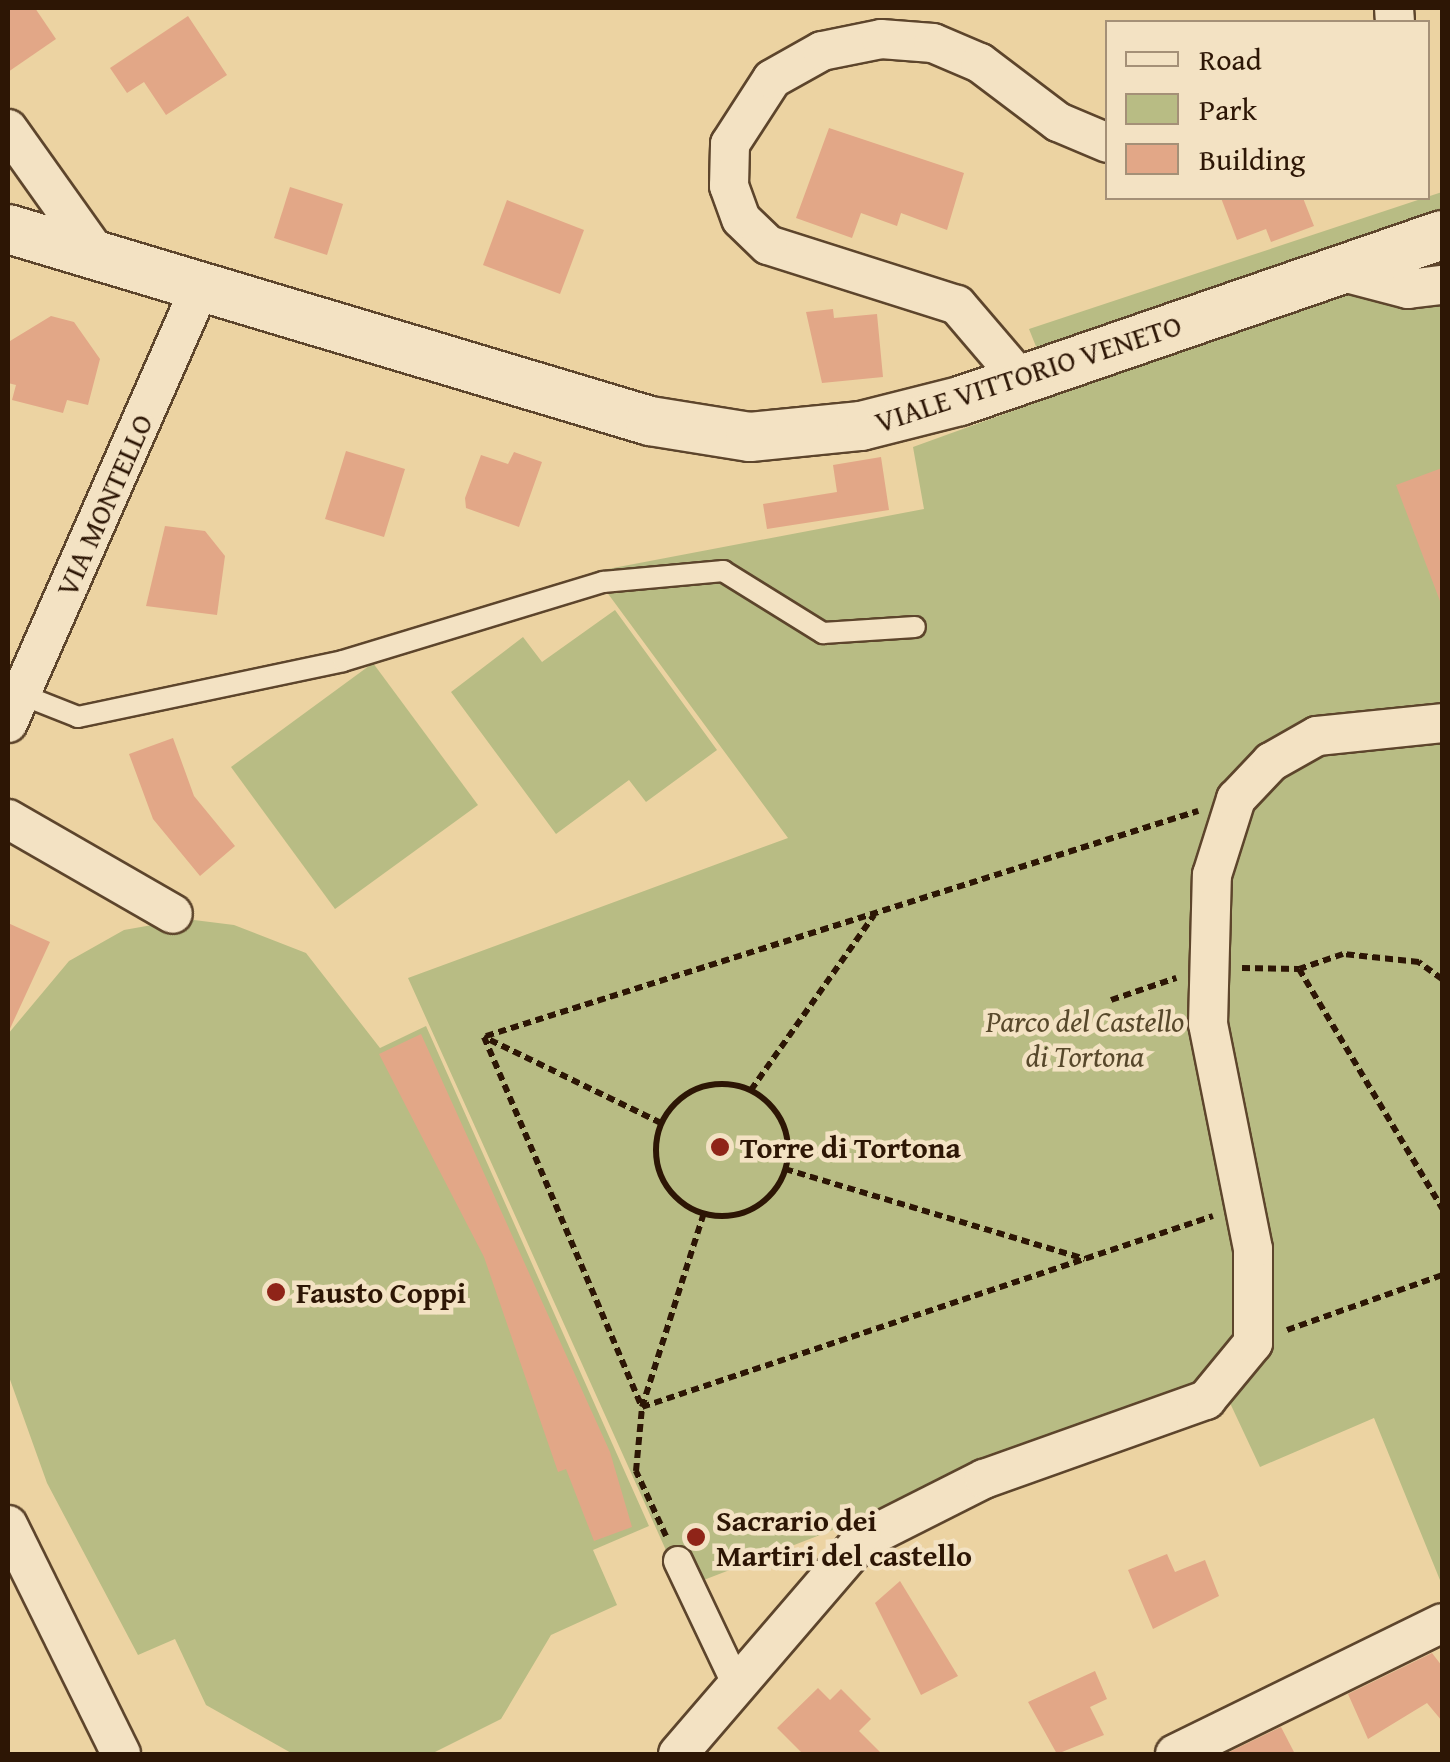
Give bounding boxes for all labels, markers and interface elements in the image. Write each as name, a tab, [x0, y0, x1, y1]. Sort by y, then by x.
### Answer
legend	[1105, 20, 1430, 200]
text: Road	[1199, 37, 1262, 81]
text: Park	[1199, 87, 1257, 131]
text: Building	[1199, 137, 1305, 181]
street label: VIALE VITTORIO VENETO	[870, 306, 1186, 440]
street label: VIA MONTELLO	[48, 408, 160, 602]
park label: Parco del Castello di Tortona	[986, 1003, 1184, 1074]
place label: Torre di Tortona	[740, 1129, 961, 1165]
marker: Torre di Tortona	[709, 1136, 731, 1158]
place label: Fausto Coppi	[296, 1274, 466, 1310]
marker: Fausto Coppi	[265, 1281, 287, 1303]
place label: Sacrario dei Martiri del castello	[716, 1502, 972, 1572]
marker: Sacrario dei Martiri del castello	[685, 1526, 707, 1548]

